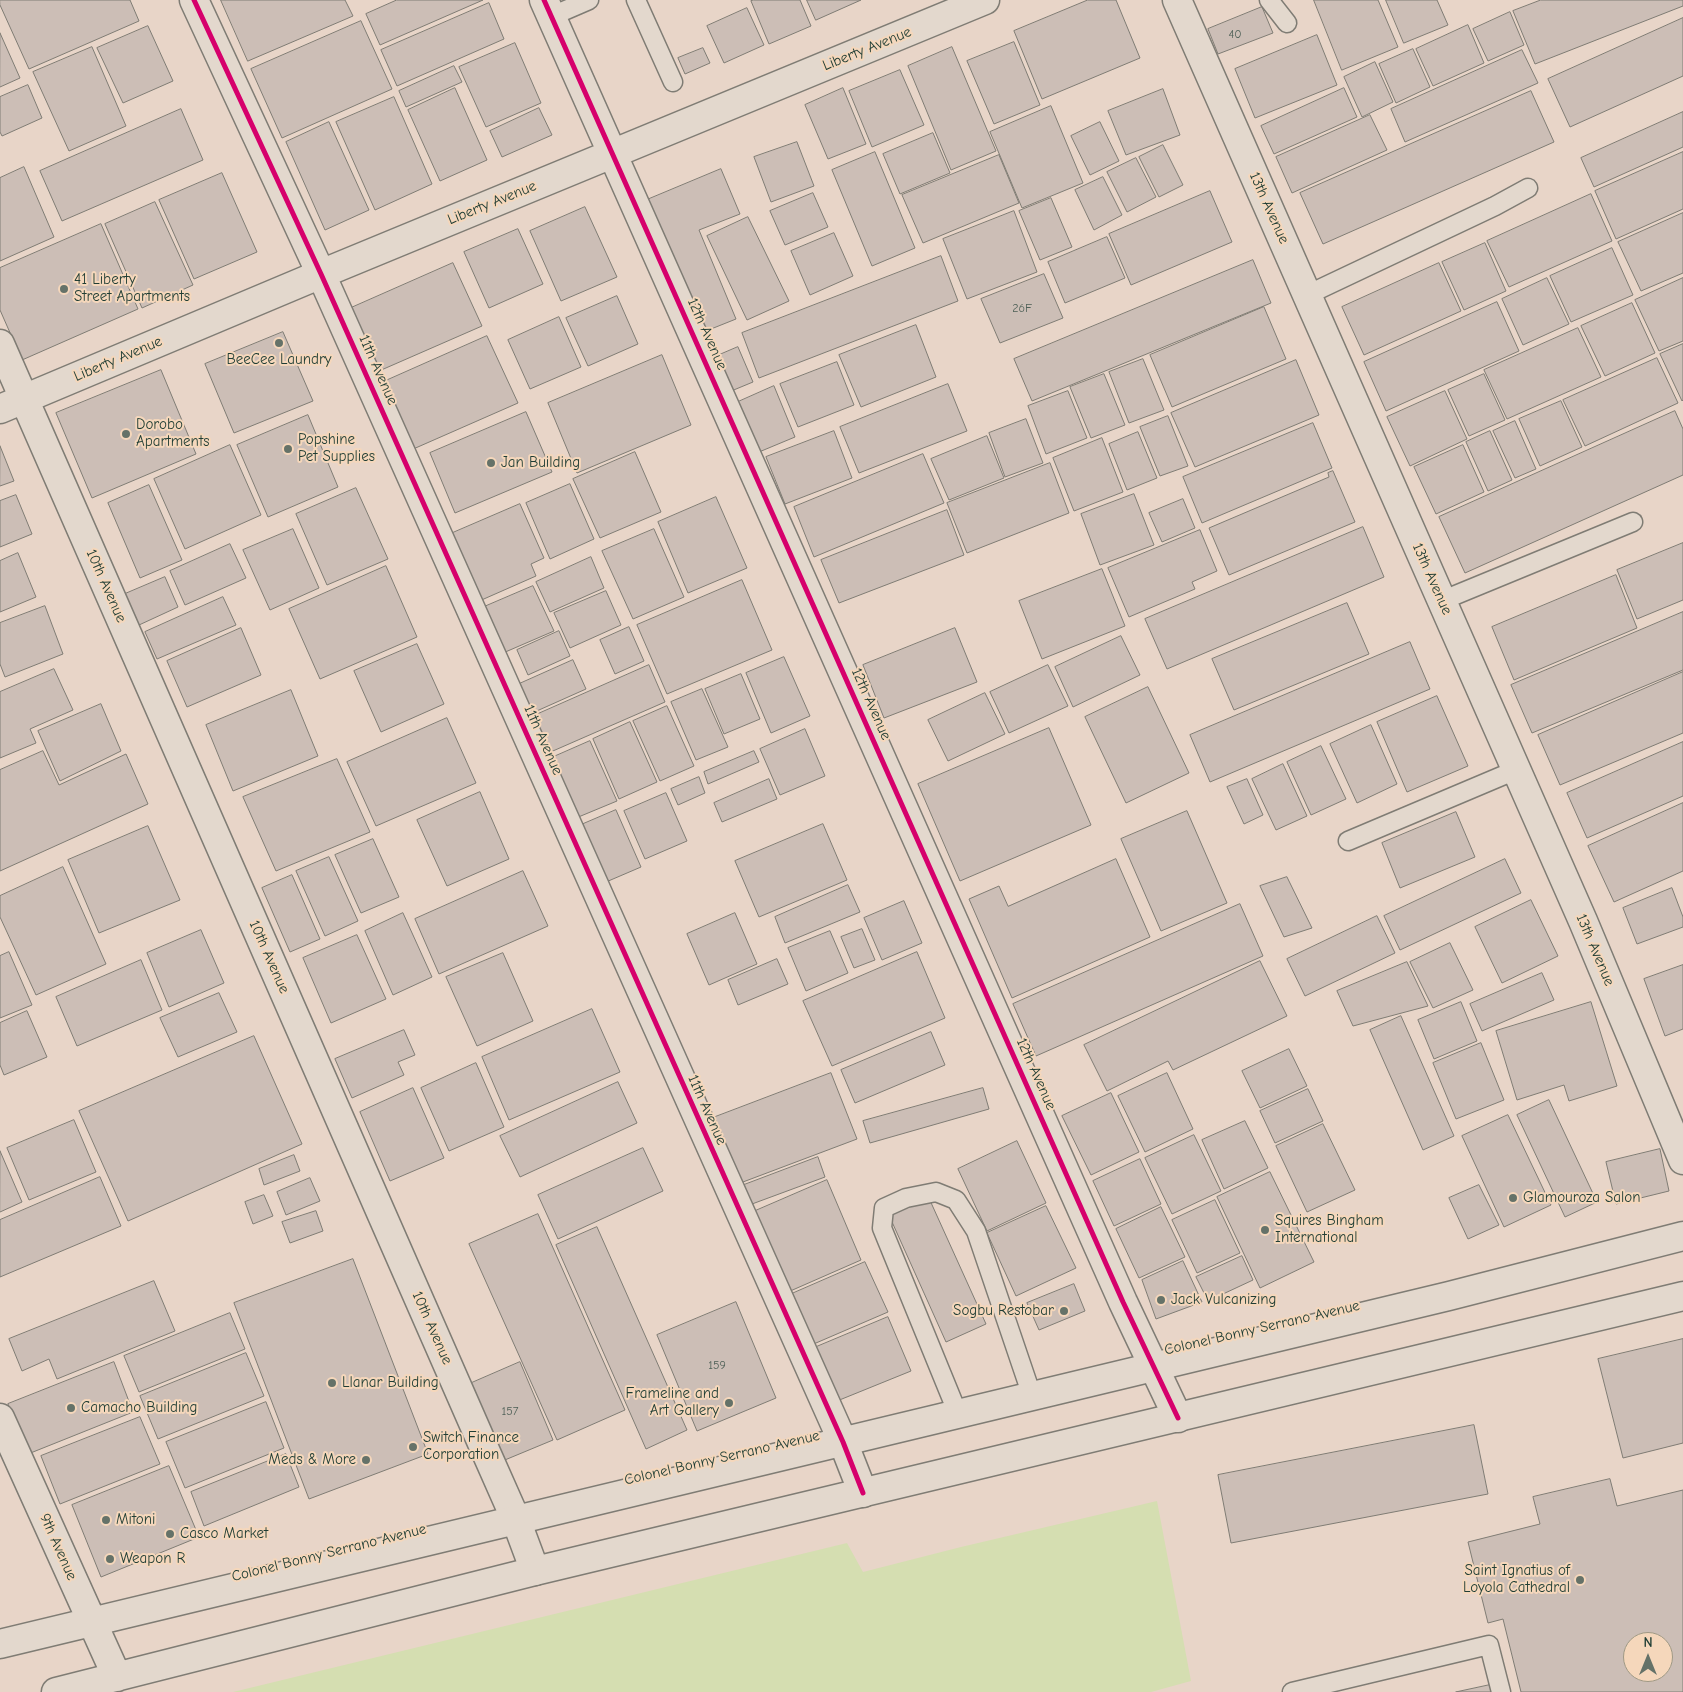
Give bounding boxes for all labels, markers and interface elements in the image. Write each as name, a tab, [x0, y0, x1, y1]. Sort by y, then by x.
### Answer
street label: Liberty Avenue	[820, 23, 914, 75]
house number: 40	[1228, 28, 1242, 42]
street label: 13th Avenue	[1245, 169, 1293, 247]
street label: Liberty Avenue	[445, 177, 539, 229]
place label: 41 Liberty Street Apartments	[74, 271, 190, 306]
marker: 41 Liberty Street Apartments	[58, 283, 70, 295]
street label: 12th Avenue	[683, 295, 731, 373]
house number: 26F	[1012, 302, 1032, 316]
street label: Liberty Avenue	[71, 332, 165, 386]
street label: 11th Avenue	[355, 332, 401, 408]
marker: BeeCee Laundry	[273, 337, 285, 349]
place label: BeeCee Laundry	[226, 351, 332, 369]
place label: Dorobo Apartments	[136, 416, 209, 451]
marker: Dorobo Apartments	[120, 428, 132, 440]
place label: Popshine Pet Supplies	[298, 431, 375, 466]
marker: Popshine Pet Supplies	[282, 443, 294, 455]
place label: Jan Building	[501, 454, 580, 472]
marker: Jan Building	[485, 457, 497, 469]
street label: 13th Avenue	[1408, 540, 1456, 618]
street label: 10th Avenue	[82, 547, 130, 625]
street label: 12th Avenue	[847, 665, 895, 743]
street label: 11th Avenue	[520, 702, 566, 778]
street label: 13th Avenue	[1572, 911, 1618, 989]
street label: 10th Avenue	[245, 918, 293, 996]
street label: 12th Avenue	[1012, 1035, 1060, 1113]
street label: 11th Avenue	[684, 1072, 730, 1148]
place label: Glamouroza Salon	[1523, 1189, 1640, 1207]
marker: Glamouroza Salon	[1507, 1192, 1519, 1204]
place label: Squires Bingham International	[1275, 1212, 1384, 1247]
marker: Squires Bingham International	[1259, 1224, 1271, 1236]
street label: 10th Avenue	[408, 1289, 456, 1367]
place label: Jack Vulcanizing	[1171, 1291, 1277, 1309]
marker: Jack Vulcanizing	[1155, 1294, 1167, 1306]
street label: Colonel Bonny Serrano Avenue	[1162, 1297, 1362, 1359]
place label: Sogbu Restobar	[953, 1302, 1054, 1320]
marker: Sogbu Restobar	[1058, 1305, 1070, 1317]
house number: 159	[708, 1359, 726, 1373]
place label: Llanar Building	[342, 1374, 439, 1392]
marker: Llanar Building	[326, 1377, 338, 1389]
place label: Frameline and Art Gallery	[626, 1385, 719, 1420]
marker: Frameline and Art Gallery	[723, 1397, 735, 1409]
place label: Camacho Building	[81, 1399, 198, 1417]
marker: Camacho Building	[65, 1402, 77, 1414]
house number: 157	[502, 1405, 518, 1419]
street label: Colonel Bonny Serrano Avenue	[622, 1427, 822, 1489]
place label: Switch Finance Corporation	[423, 1429, 519, 1464]
marker: Switch Finance Corporation	[407, 1441, 419, 1453]
place label: Meds & More	[268, 1451, 356, 1469]
marker: Meds & More	[360, 1454, 372, 1466]
street label: 9th Avenue	[35, 1511, 81, 1583]
place label: Mitoni	[116, 1511, 155, 1529]
marker: Mitoni	[100, 1514, 112, 1526]
street label: Colonel Bonny Serrano Avenue	[230, 1520, 428, 1586]
place label: Casco Market	[180, 1525, 268, 1543]
marker: Casco Market	[164, 1528, 176, 1540]
place label: Weapon R	[120, 1550, 185, 1568]
marker: Weapon R	[104, 1553, 116, 1565]
place label: Saint Ignatius of Loyola Cathedral	[1463, 1562, 1570, 1597]
marker: Saint Ignatius of Loyola Cathedral	[1574, 1574, 1586, 1586]
north arrow	[1623, 1632, 1673, 1682]
text: N	[1643, 1634, 1653, 1651]

